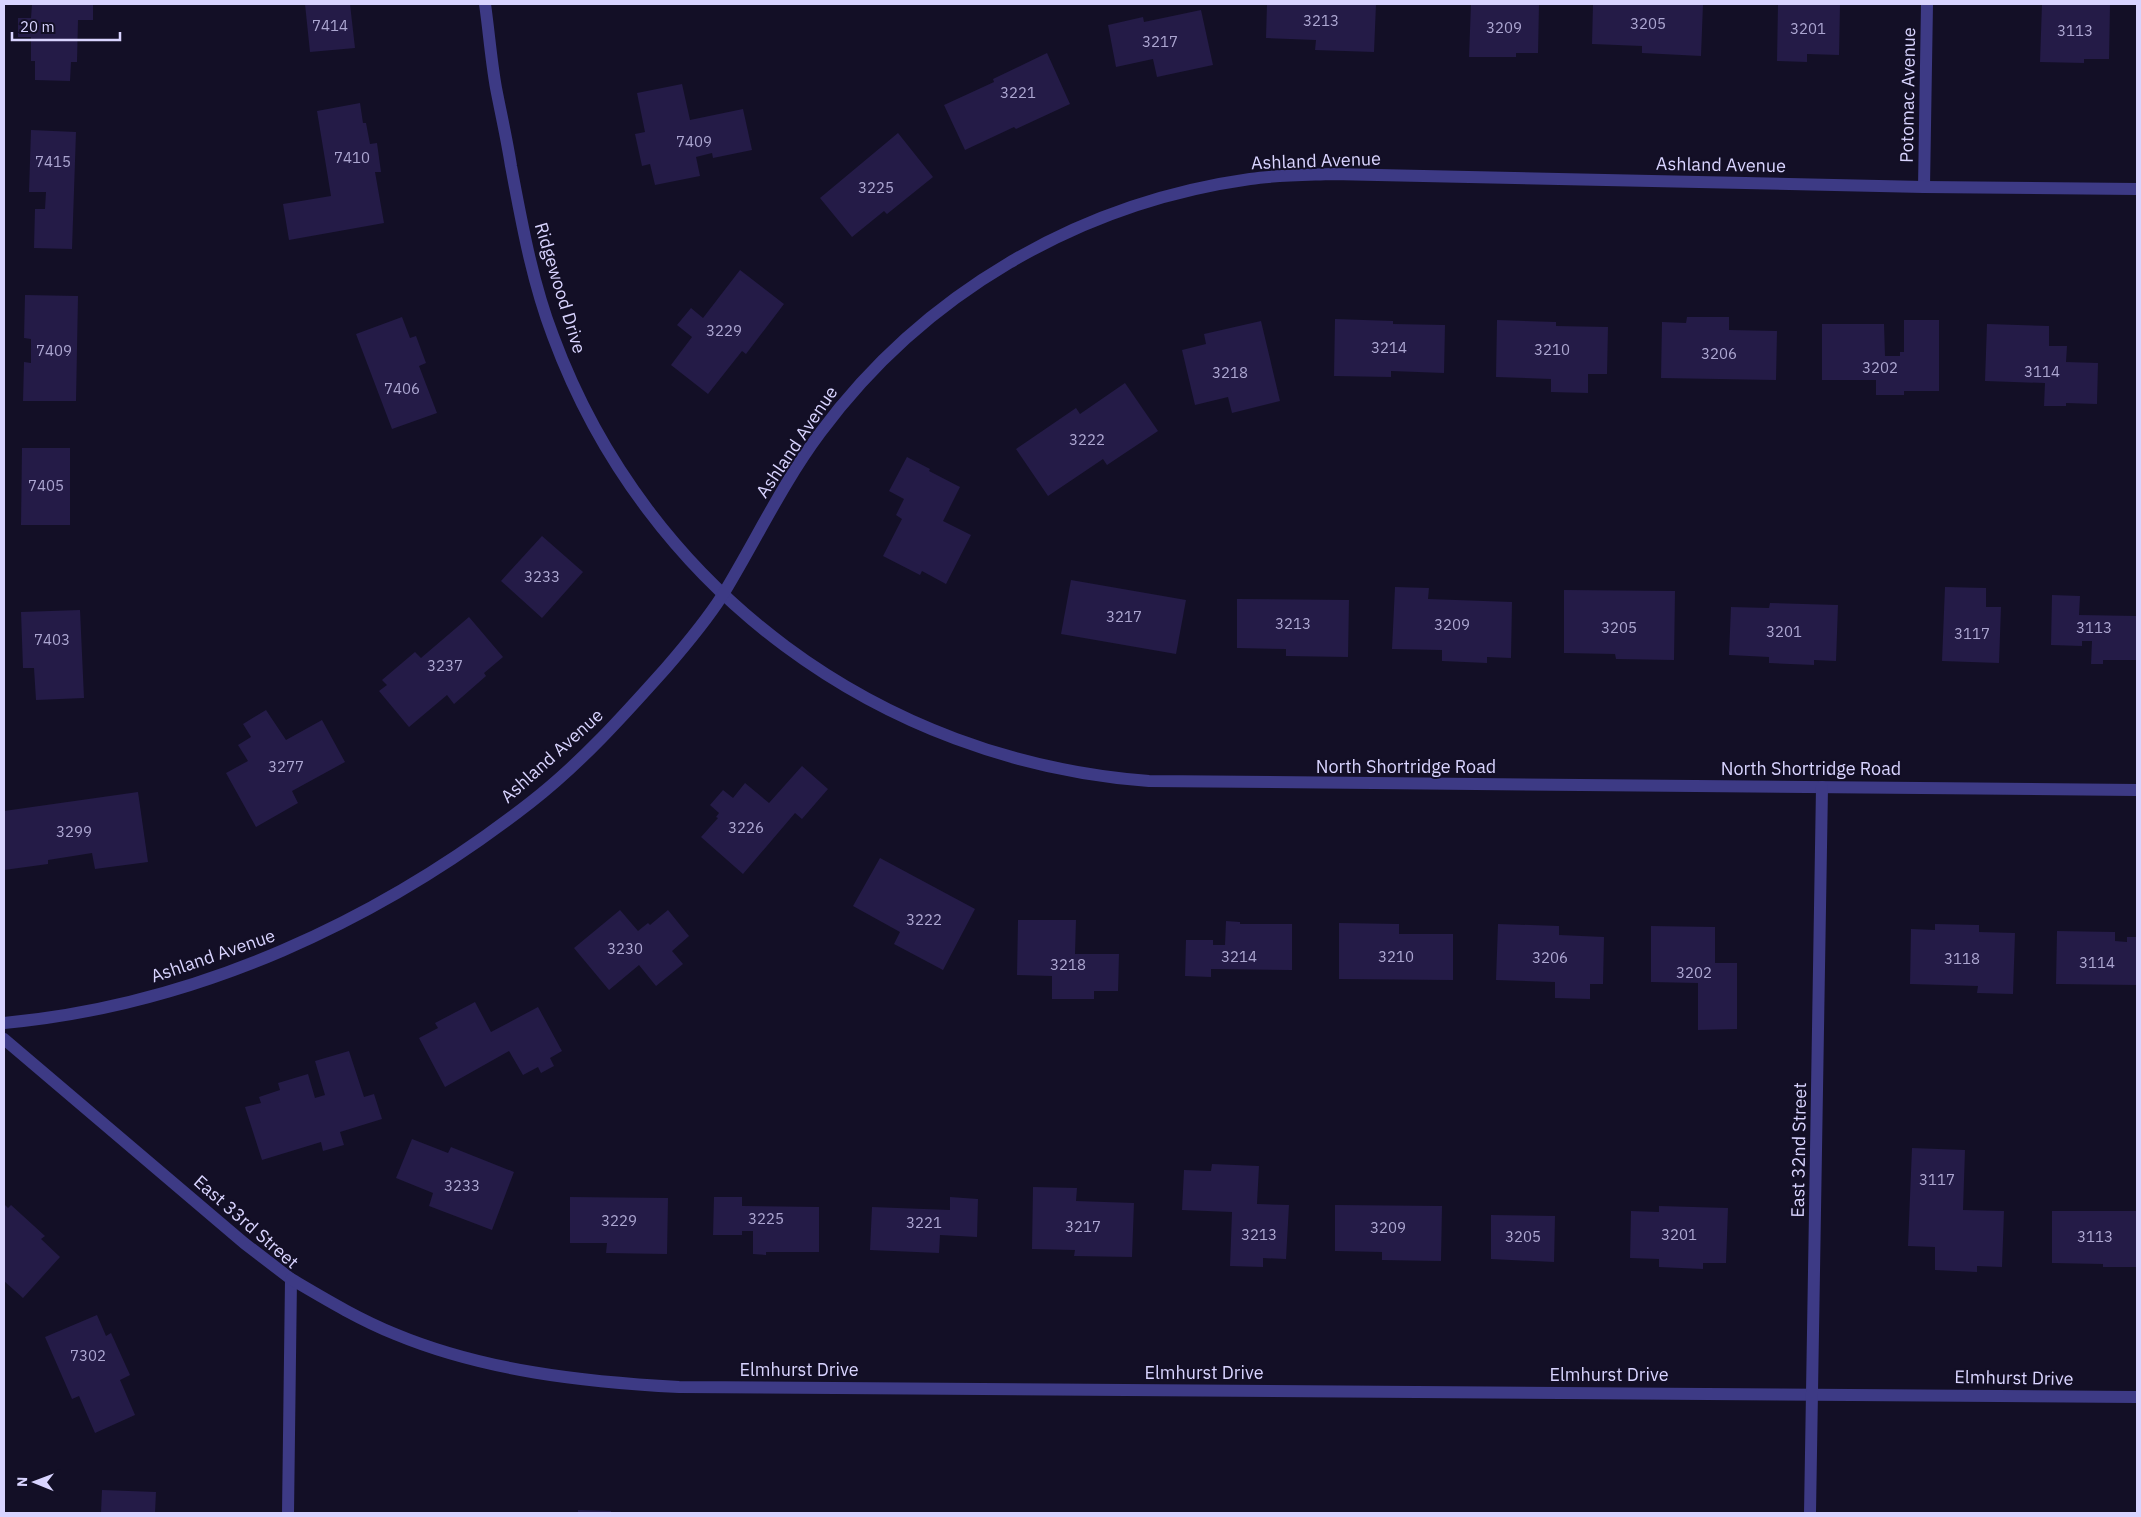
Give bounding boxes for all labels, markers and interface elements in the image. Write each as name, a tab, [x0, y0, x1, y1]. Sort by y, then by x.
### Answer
scale bar	[12, 10, 120, 42]
house number: 3213	[1303, 11, 1339, 30]
house number: 3205	[1630, 14, 1666, 33]
house number: 7414	[312, 16, 348, 35]
text: 20 m	[20, 17, 55, 36]
house number: 3209	[1486, 18, 1522, 37]
house number: 3201	[1790, 19, 1826, 38]
house number: 3113	[2057, 21, 2093, 40]
street label: Potomac Avenue	[1895, 27, 1920, 163]
house number: 3217	[1142, 32, 1178, 51]
house number: 3221	[1000, 83, 1036, 102]
house number: 7409	[676, 132, 712, 151]
street label: Ashland Avenue	[1251, 147, 1381, 174]
house number: 7410	[334, 148, 370, 167]
house number: 7415	[35, 152, 71, 171]
street label: Ashland Avenue	[1656, 152, 1786, 177]
house number: 3225	[858, 178, 894, 197]
street label: Ridgewood Drive	[530, 219, 591, 356]
house number: 3229	[706, 321, 742, 340]
house number: 3214	[1371, 338, 1407, 357]
house number: 3210	[1534, 340, 1570, 359]
house number: 7409	[36, 341, 72, 360]
house number: 3206	[1701, 344, 1737, 363]
house number: 3202	[1862, 358, 1898, 377]
house number: 3114	[2024, 362, 2060, 381]
house number: 3218	[1212, 363, 1248, 382]
house number: 7406	[384, 379, 420, 398]
street label: Ashland Avenue	[751, 381, 843, 502]
house number: 3222	[1069, 430, 1105, 449]
house number: 7405	[28, 476, 64, 495]
house number: 3233	[524, 567, 560, 586]
house number: 3217	[1106, 607, 1142, 626]
house number: 3213	[1275, 614, 1311, 633]
house number: 3209	[1434, 615, 1470, 634]
house number: 3205	[1601, 618, 1637, 637]
house number: 3113	[2076, 618, 2112, 637]
house number: 3201	[1766, 622, 1802, 641]
house number: 3117	[1954, 624, 1990, 643]
house number: 7403	[34, 630, 70, 649]
house number: 3237	[427, 656, 463, 675]
street label: Ashland Avenue	[496, 703, 608, 808]
street label: North Shortridge Road	[1316, 755, 1496, 778]
house number: 3277	[268, 757, 304, 776]
street label: North Shortridge Road	[1721, 757, 1901, 780]
house number: 3226	[728, 818, 764, 837]
house number: 3299	[56, 822, 92, 841]
house number: 3222	[906, 910, 942, 929]
street label: Ashland Avenue	[148, 923, 278, 988]
house number: 3230	[607, 939, 643, 958]
house number: 3214	[1221, 947, 1257, 966]
house number: 3210	[1378, 947, 1414, 966]
house number: 3206	[1532, 948, 1568, 967]
house number: 3118	[1944, 949, 1980, 968]
house number: 3114	[2079, 953, 2115, 972]
house number: 3218	[1050, 955, 1086, 974]
house number: 3202	[1676, 963, 1712, 982]
street label: East 32nd Street	[1786, 1082, 1811, 1218]
street label: East 33rd Street	[189, 1170, 303, 1273]
house number: 3117	[1919, 1170, 1955, 1189]
house number: 3233	[444, 1176, 480, 1195]
house number: 3225	[748, 1209, 784, 1228]
house number: 3229	[601, 1211, 637, 1230]
house number: 3221	[906, 1213, 942, 1232]
house number: 3217	[1065, 1217, 1101, 1236]
house number: 3209	[1370, 1218, 1406, 1237]
house number: 3213	[1241, 1225, 1277, 1244]
house number: 3201	[1661, 1225, 1697, 1244]
house number: 3205	[1505, 1227, 1541, 1246]
house number: 3113	[2077, 1227, 2113, 1246]
house number: 7302	[70, 1346, 106, 1365]
street label: Elmhurst Drive	[739, 1358, 859, 1381]
street label: Elmhurst Drive	[1144, 1361, 1264, 1384]
street label: Elmhurst Drive	[1549, 1363, 1669, 1386]
street label: Elmhurst Drive	[1954, 1365, 2074, 1390]
north arrow	[10, 1457, 60, 1507]
text: N	[13, 1477, 31, 1487]

